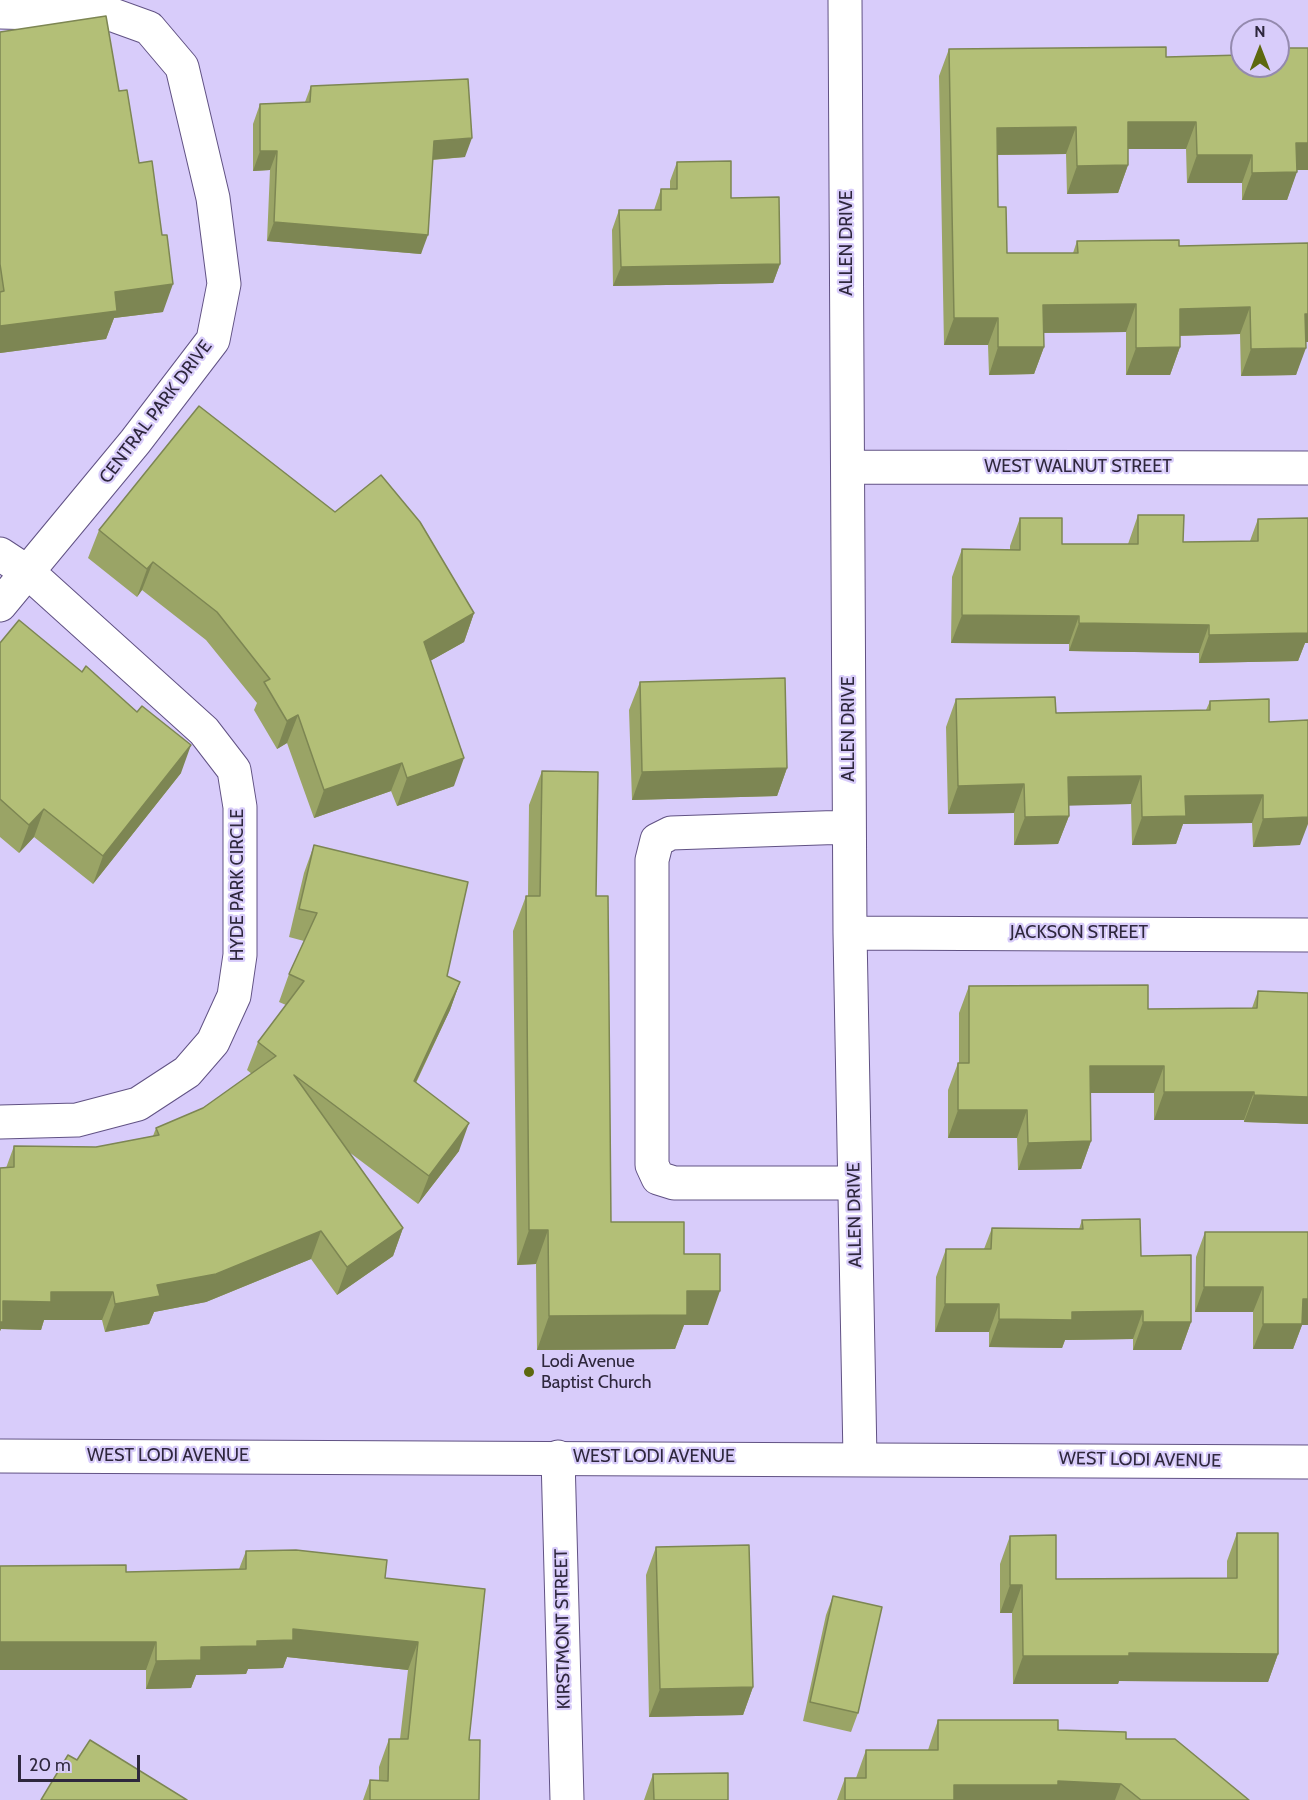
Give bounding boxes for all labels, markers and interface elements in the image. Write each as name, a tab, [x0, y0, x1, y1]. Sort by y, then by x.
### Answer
north arrow	[1230, 18, 1290, 78]
text: N	[1254, 22, 1266, 41]
street label: ALLEN DRIVE	[836, 190, 858, 296]
street label: CENTRAL PARK DRIVE	[95, 336, 217, 488]
street label: WEST WALNUT STREET	[984, 456, 1172, 478]
street label: ALLEN DRIVE	[838, 676, 860, 782]
street label: HYDE PARK CIRCLE	[227, 809, 249, 961]
street label: JACKSON STREET	[1010, 922, 1148, 944]
street label: ALLEN DRIVE	[843, 1162, 867, 1268]
place label: Lodi Avenue Baptist Church	[541, 1351, 651, 1394]
marker: Lodi Avenue Baptist Church	[522, 1365, 536, 1379]
street label: WEST LODI AVENUE	[87, 1445, 249, 1467]
street label: WEST LODI AVENUE	[573, 1446, 735, 1468]
street label: WEST LODI AVENUE	[1059, 1448, 1221, 1472]
street label: KIRSTMONT STREET	[551, 1549, 575, 1709]
scale bar	[21, 1743, 142, 1781]
text: 20 m	[29, 1754, 71, 1776]

